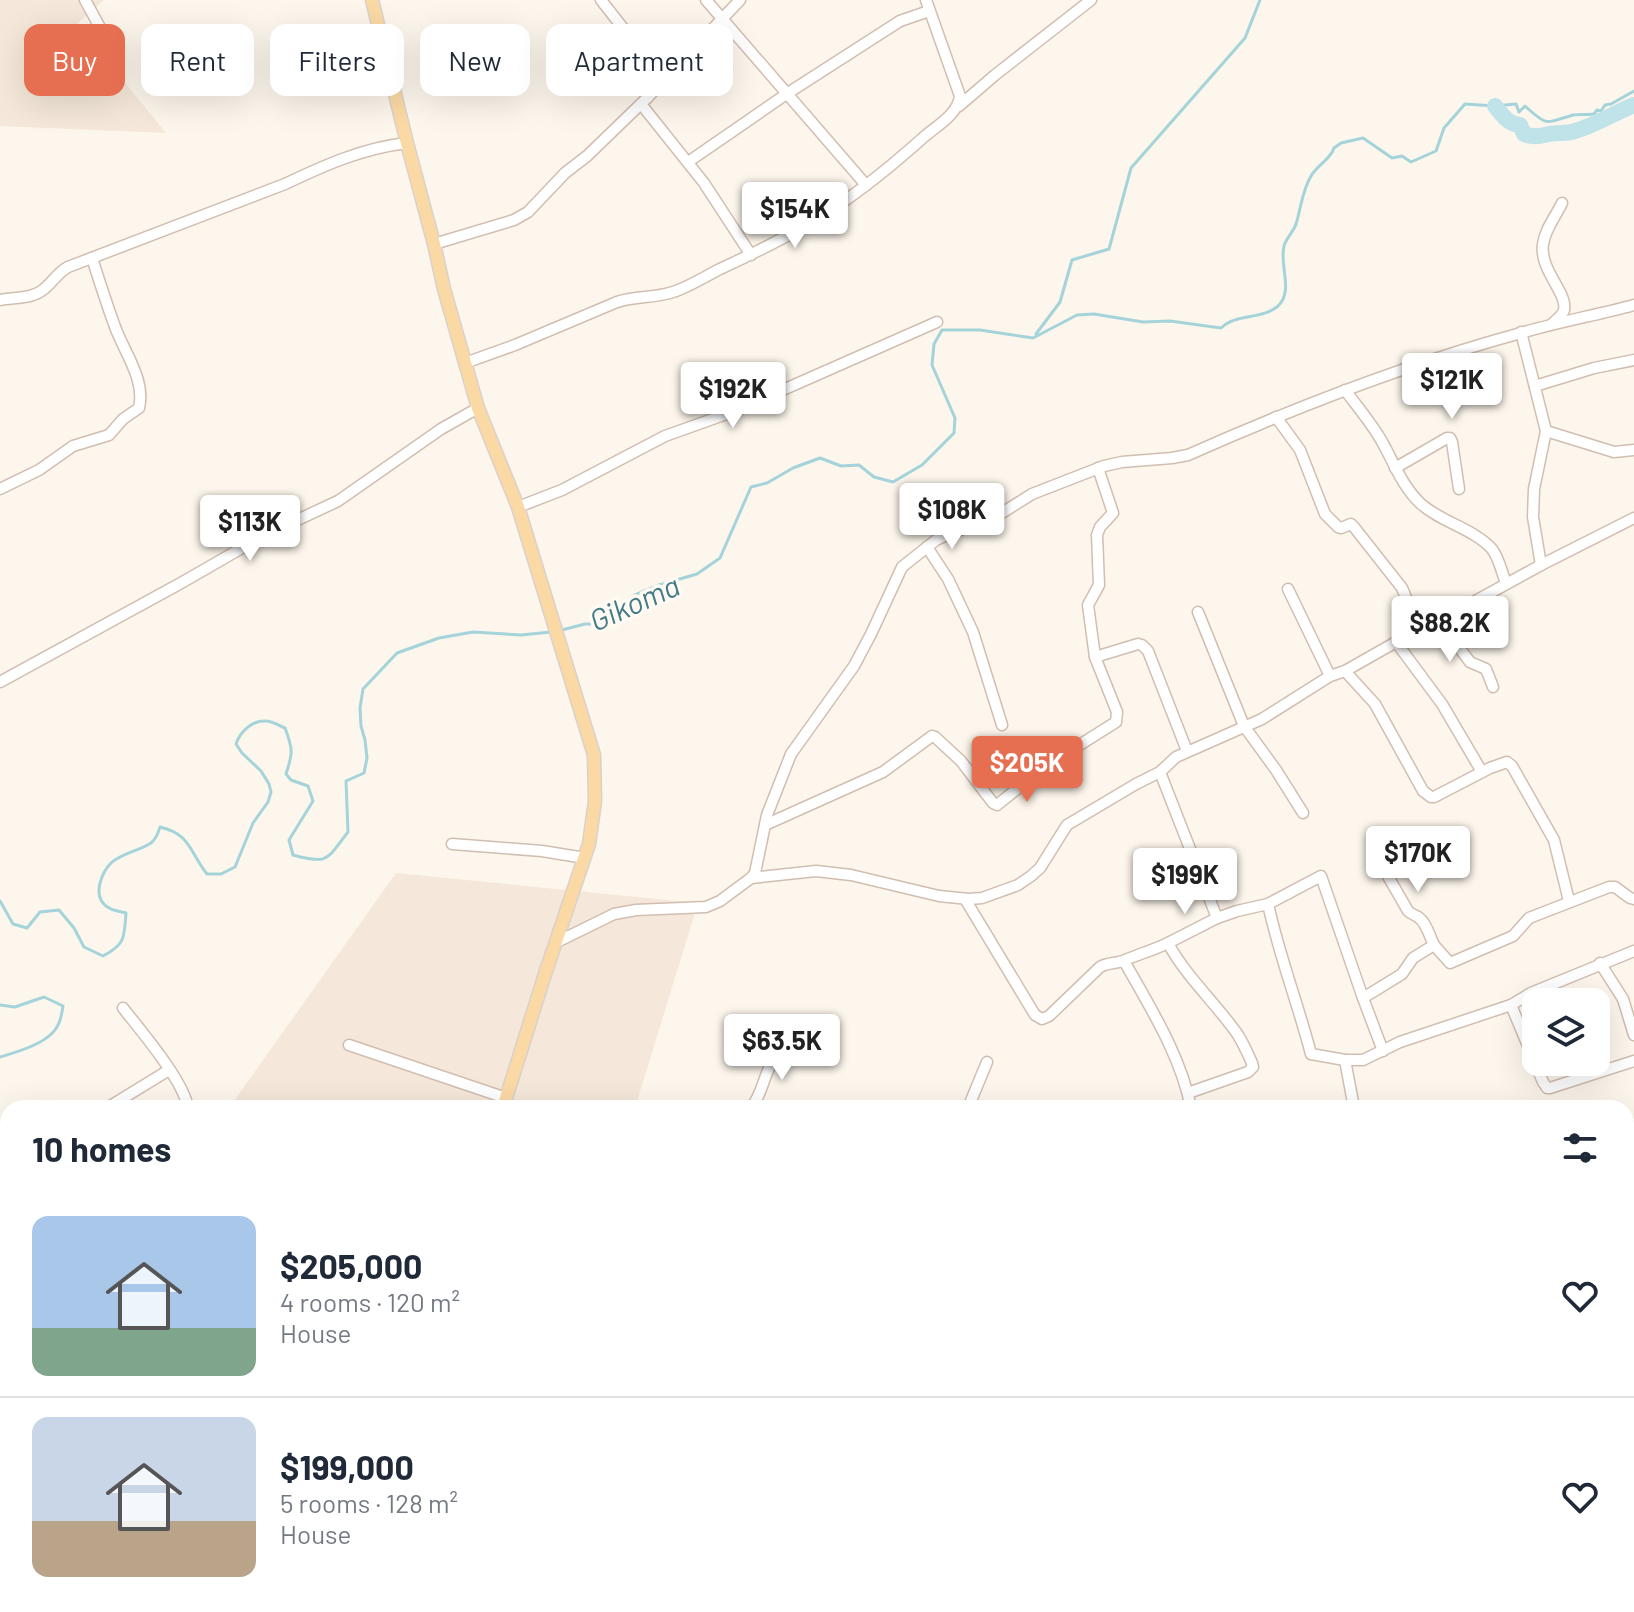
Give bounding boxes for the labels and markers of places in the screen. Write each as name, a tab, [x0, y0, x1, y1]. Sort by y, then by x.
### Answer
pin: $154K	[739, 182, 851, 250]
pin: $121K	[1396, 353, 1508, 421]
pin: $192K	[677, 362, 789, 430]
pin: $108K	[896, 483, 1008, 551]
pin: $113K	[194, 495, 306, 563]
pin: $88.2K	[1385, 596, 1515, 664]
pin: $205K	[971, 736, 1083, 804]
pin: $170K	[1362, 826, 1474, 894]
pin: $199K	[1129, 848, 1241, 916]
pin: $63.5K	[717, 1014, 847, 1082]

